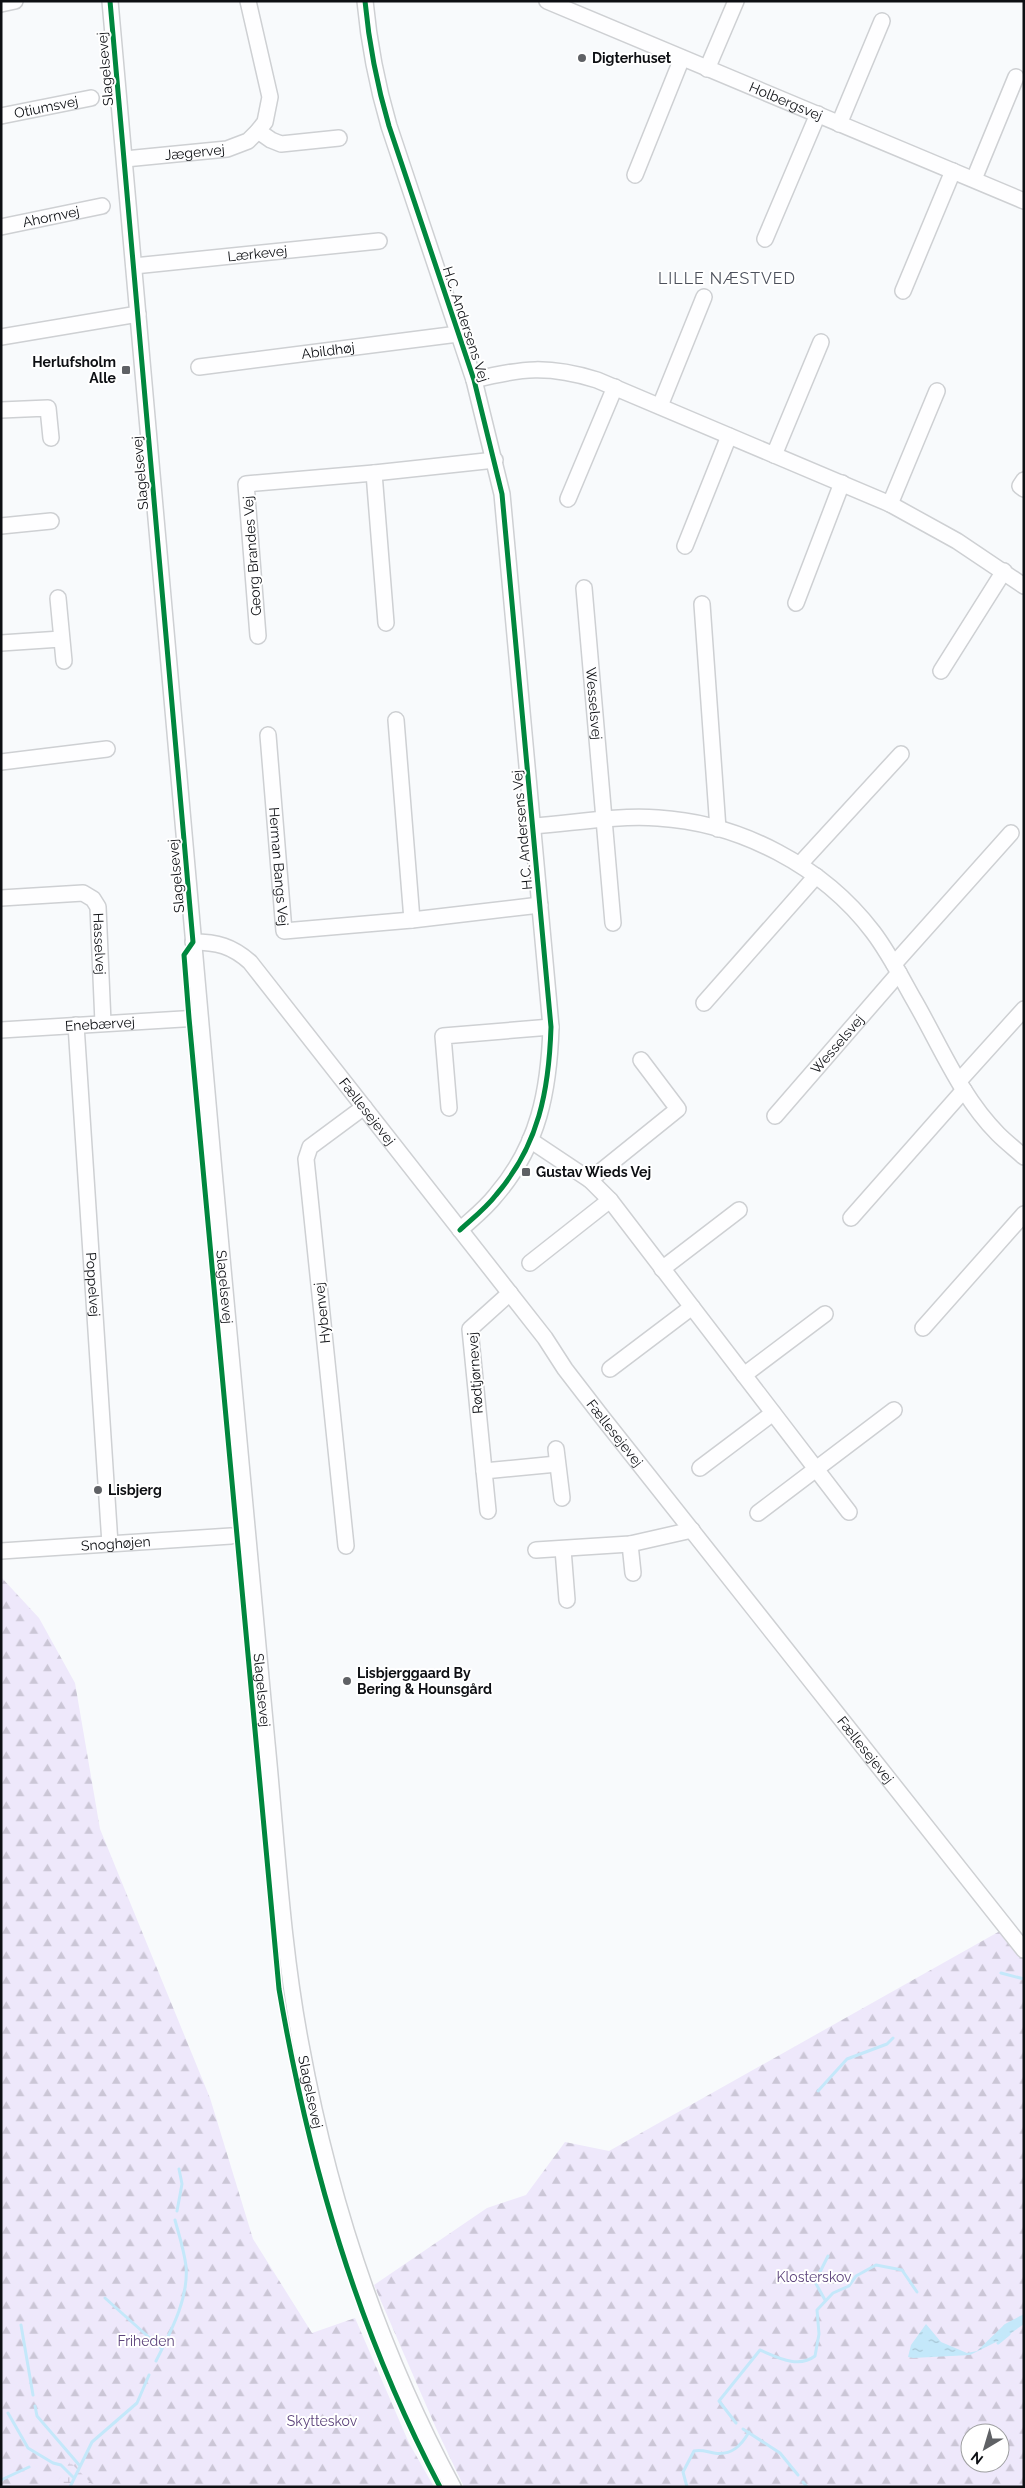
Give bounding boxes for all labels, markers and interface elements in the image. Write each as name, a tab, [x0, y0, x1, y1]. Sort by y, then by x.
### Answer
street label: Slagelsevej	[94, 31, 116, 107]
place label: Digterhuset	[592, 50, 672, 66]
marker: Digterhuset	[576, 52, 588, 64]
street label: Holbergsvej	[747, 79, 825, 124]
street label: Otiumsvej	[13, 93, 79, 121]
street label: Jægervej	[164, 141, 225, 163]
street label: Ahornvej	[21, 203, 81, 230]
street label: Lærkevej	[227, 242, 288, 264]
street label: H.C. Andersens Vej	[440, 264, 492, 384]
district label: LILLE NÆSTVED	[658, 269, 796, 288]
street label: Abildhøj	[300, 339, 355, 362]
place label: Herlufsholm Alle	[32, 354, 117, 386]
marker: Herlufsholm Alle	[120, 364, 132, 376]
street label: Slagelsevej	[129, 435, 151, 511]
street label: Georg Brandes Vej	[240, 495, 264, 617]
street label: Wesselsvej	[583, 667, 605, 740]
street label: H.C. Andersens Vej	[509, 769, 535, 891]
street label: Herman Bangs Vej	[266, 806, 292, 927]
street label: Slagelsevej	[165, 838, 187, 914]
street label: Hasselvej	[90, 912, 109, 975]
street label: Wesselsvej	[807, 1012, 867, 1077]
street label: Enebærvej	[64, 1014, 135, 1034]
street label: Fællesejevej	[336, 1075, 399, 1148]
place label: Gustav Wieds Vej	[536, 1164, 651, 1180]
marker: Gustav Wieds Vej	[520, 1166, 532, 1178]
street label: Slagelsevej	[213, 1249, 236, 1325]
street label: Poppelvej	[83, 1252, 103, 1317]
street label: Hybenvej	[311, 1282, 333, 1344]
street label: Rødtjørnevej	[464, 1332, 486, 1414]
street label: Fællesejevej	[583, 1396, 646, 1470]
place label: Lisbjerg	[108, 1482, 162, 1498]
marker: Lisbjerg	[92, 1484, 104, 1496]
street label: Snoghøjen	[80, 1533, 151, 1554]
street label: Slagelsevej	[251, 1653, 273, 1728]
place label: Lisbjerggaard By Bering & Hounsgård	[357, 1665, 492, 1697]
marker: Lisbjerggaard By Bering & Hounsgård	[341, 1675, 353, 1687]
street label: Fællesejevej	[834, 1713, 897, 1787]
street label: Slagelsevej	[295, 2054, 326, 2130]
park label: Klosterskov	[777, 2269, 852, 2285]
park label: Friheden	[117, 2333, 175, 2349]
park label: Skytteskov	[287, 2413, 358, 2429]
north arrow	[960, 2423, 1010, 2473]
text: N	[968, 2449, 986, 2468]

